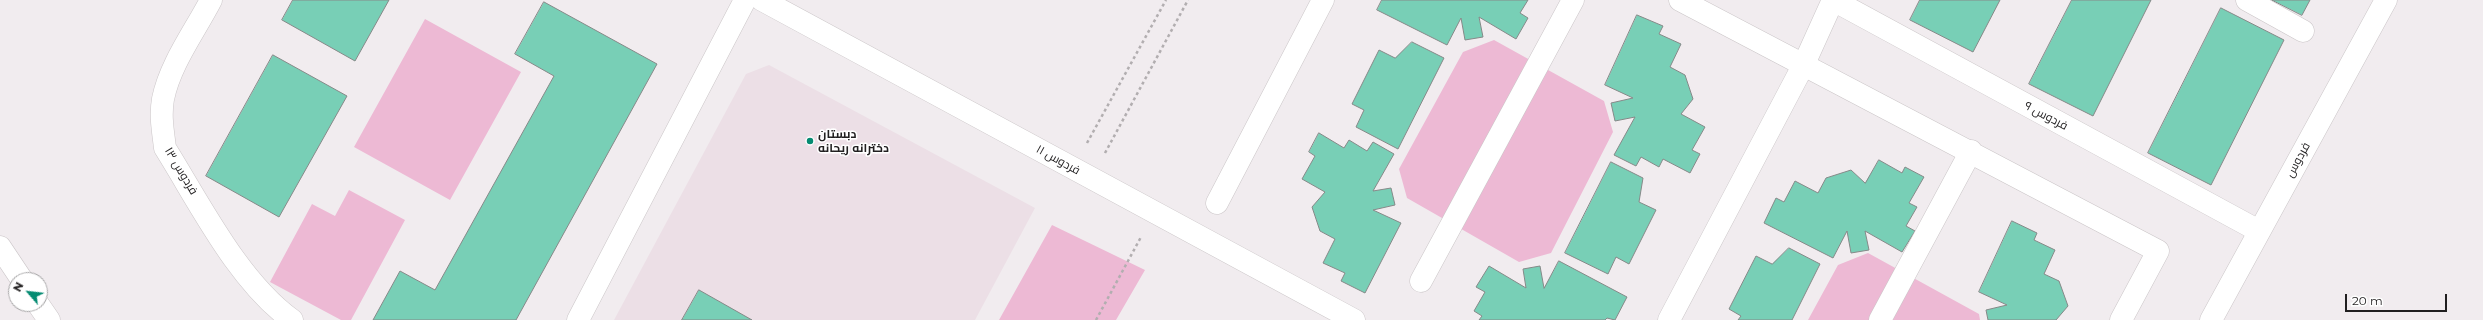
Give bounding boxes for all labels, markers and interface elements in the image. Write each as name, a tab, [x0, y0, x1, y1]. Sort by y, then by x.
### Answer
street label: فردوس ۹	[2022, 99, 2070, 133]
place label: دبستان دخترانه ریحانه	[818, 127, 889, 155]
marker: دبستان دخترانه ریحانه	[805, 136, 815, 146]
street label: فردوس	[2283, 140, 2313, 180]
street label: فردوس ۱۱	[1033, 142, 1083, 178]
street label: فردوس ۱۳	[161, 145, 201, 197]
north arrow	[8, 272, 48, 312]
text: N	[10, 280, 27, 294]
scale bar	[2347, 286, 2449, 312]
text: 20 m	[2352, 293, 2383, 308]

